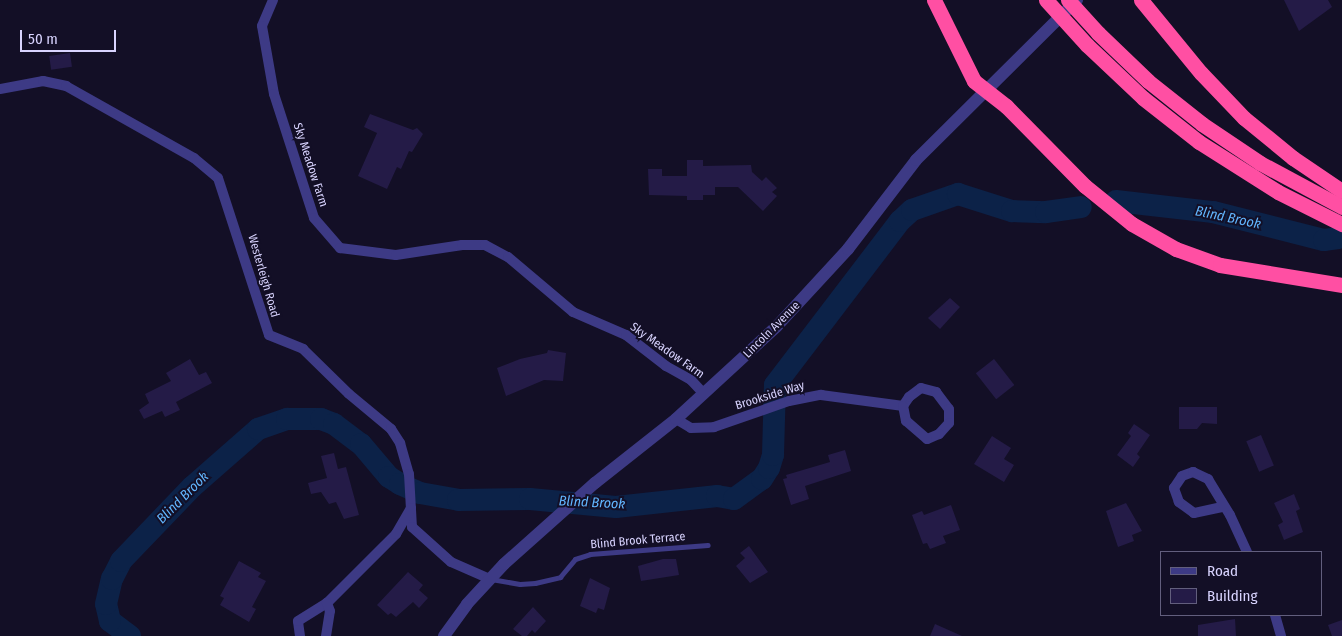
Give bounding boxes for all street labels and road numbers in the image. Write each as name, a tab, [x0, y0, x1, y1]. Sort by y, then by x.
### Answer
street label: Sky Meadow Farm	[290, 121, 330, 209]
street label: Westerleigh Road	[244, 233, 282, 319]
street label: Lincoln Avenue	[741, 299, 803, 361]
street label: Sky Meadow Farm	[627, 320, 707, 382]
street label: Brookside Way	[734, 379, 806, 413]
street label: Blind Brook Terrace	[590, 530, 686, 552]

